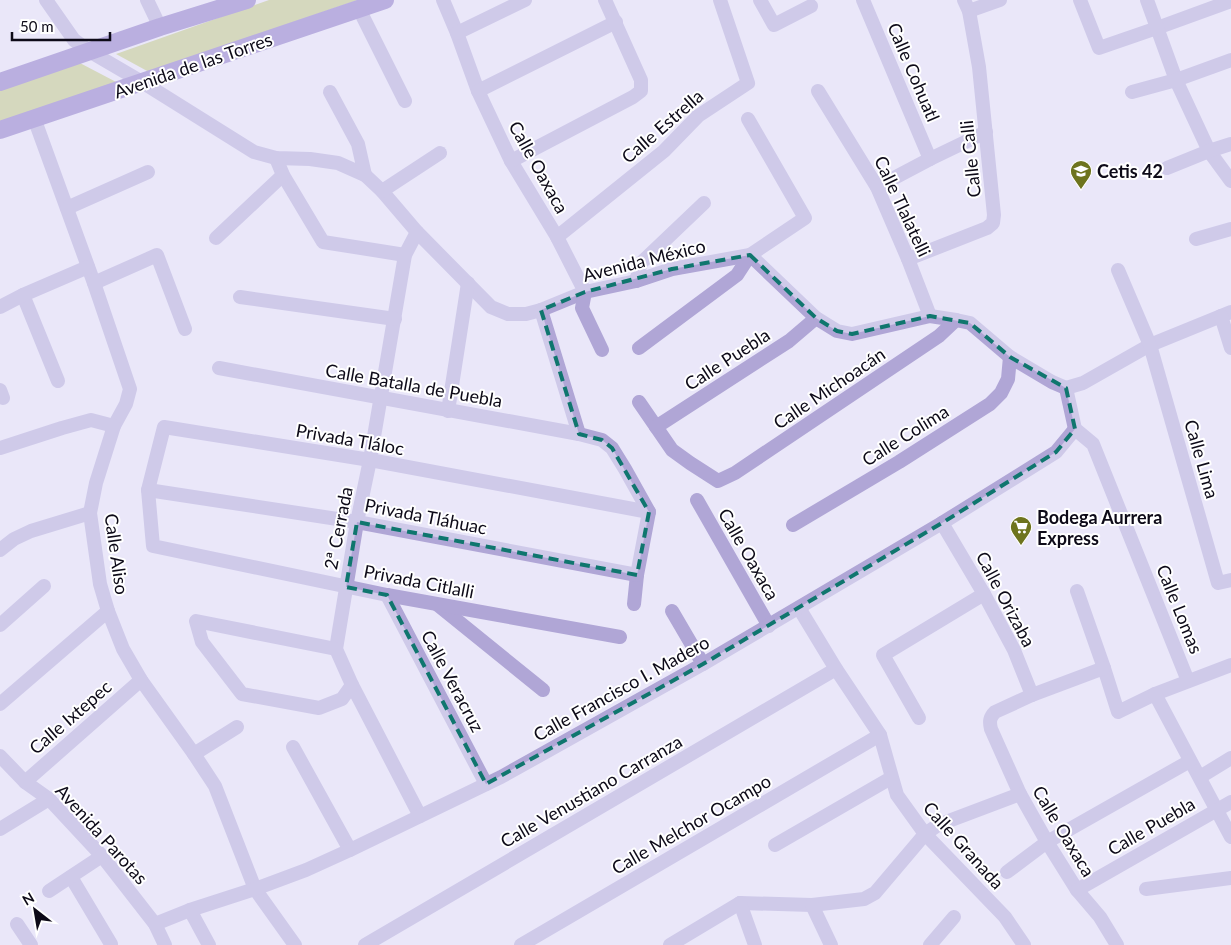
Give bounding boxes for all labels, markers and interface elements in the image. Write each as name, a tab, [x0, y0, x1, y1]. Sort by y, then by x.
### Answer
scale bar	[12, 10, 110, 42]
text: 50 m	[20, 17, 54, 35]
street label: Calle Cohuatl	[883, 19, 945, 125]
street label: Avenida de las Torres	[111, 28, 275, 102]
street label: Calle Estrella	[617, 84, 707, 168]
street label: Calle Oaxaca	[505, 117, 573, 217]
street label: Calle Calli	[955, 119, 985, 199]
street label: Calle Tlalatelli	[870, 152, 936, 260]
school or university icon: Cetis 42	[1069, 159, 1093, 190]
place label: Cetis 42	[1097, 160, 1163, 182]
street label: Avenida México	[580, 234, 708, 286]
street label: Calle Puebla	[680, 323, 774, 395]
street label: Calle Michoacán	[769, 343, 889, 433]
street label: Calle Batalla de Puebla	[324, 359, 504, 411]
street label: Calle Colima	[858, 400, 952, 470]
street label: Calle Lima	[1180, 417, 1224, 501]
street label: Privada Tláloc	[294, 419, 406, 459]
street label: 2ª Cerrada	[319, 485, 357, 571]
street label: Privada Tláhuac	[363, 493, 489, 539]
street label: Calle Oaxaca	[714, 504, 784, 604]
place label: Bodega Aurrera Express	[1037, 506, 1162, 549]
street label: Calle Aliso	[100, 512, 134, 596]
supermarket icon: Bodega Aurrera Express	[1009, 515, 1033, 546]
street label: Calle Orizaba	[972, 548, 1040, 650]
street label: Privada Citlalli	[362, 560, 476, 602]
street label: Calle Lomas	[1152, 561, 1208, 657]
street label: Calle Veracruz	[417, 626, 489, 736]
street label: Calle Francisco I. Madero	[529, 630, 713, 746]
street label: Calle Ixtepec	[24, 675, 116, 759]
street label: Calle Venustiano Carranza	[496, 730, 686, 852]
street label: Calle Melchor Ocampo	[607, 769, 775, 879]
street label: Avenida Parotas	[51, 779, 153, 889]
street label: Calle Oaxaca	[1028, 782, 1100, 880]
street label: Calle Puebla	[1103, 792, 1199, 860]
street label: Calle Granada	[919, 797, 1009, 893]
north arrow	[10, 885, 60, 935]
text: N	[19, 888, 37, 908]

